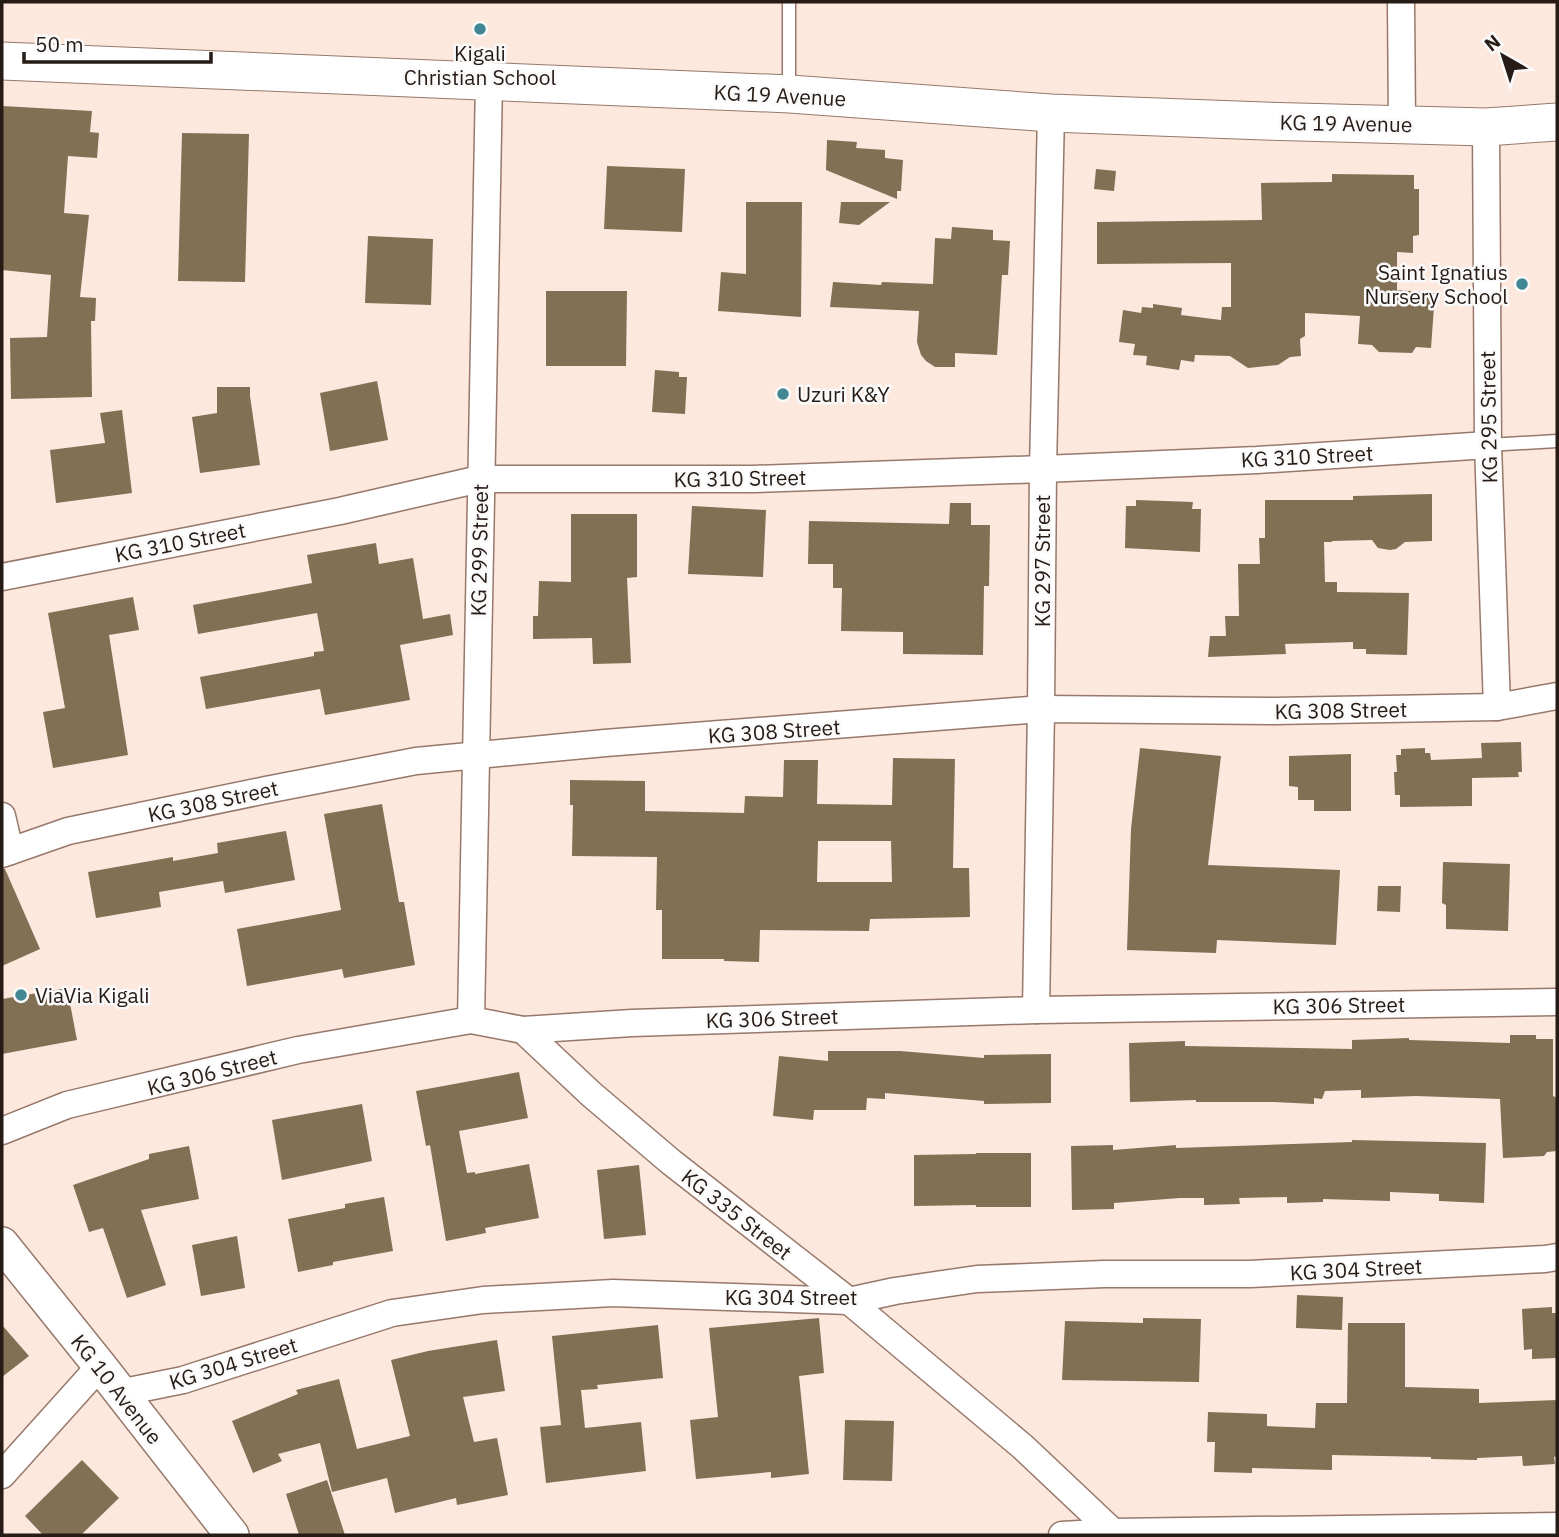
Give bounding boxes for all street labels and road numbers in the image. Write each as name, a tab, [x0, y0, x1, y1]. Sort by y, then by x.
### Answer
street label: KG 19 Avenue	[713, 78, 847, 112]
street label: KG 19 Avenue	[1279, 108, 1413, 138]
street label: KG 295 Street	[1473, 350, 1503, 484]
street label: KG 310 Street	[1240, 439, 1374, 473]
street label: KG 310 Street	[673, 463, 807, 493]
street label: KG 299 Street	[464, 483, 494, 617]
street label: KG 297 Street	[1028, 495, 1056, 627]
street label: KG 310 Street	[112, 516, 248, 568]
street label: KG 308 Street	[1274, 695, 1408, 725]
street label: KG 308 Street	[707, 712, 841, 750]
street label: KG 308 Street	[145, 774, 281, 828]
street label: KG 306 Street	[1272, 990, 1406, 1020]
street label: KG 306 Street	[705, 1002, 839, 1034]
street label: KG 306 Street	[144, 1042, 280, 1102]
street label: KG 335 Street	[676, 1162, 798, 1266]
street label: KG 304 Street	[1289, 1252, 1423, 1286]
street label: KG 304 Street	[725, 1283, 857, 1311]
street label: KG 10 Avenue	[65, 1328, 169, 1450]
street label: KG 304 Street	[165, 1330, 301, 1396]

